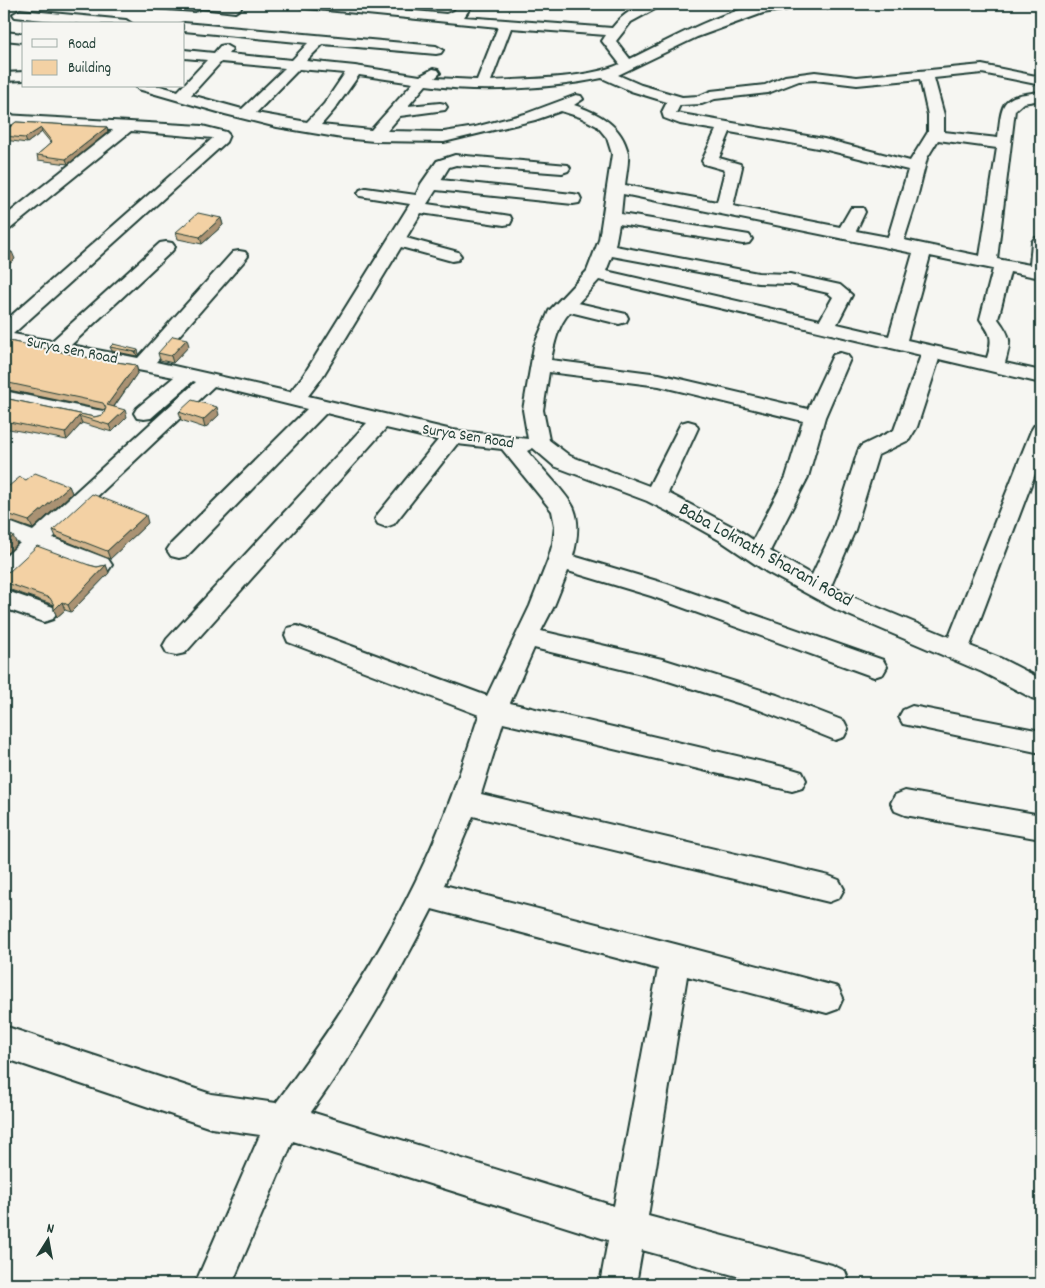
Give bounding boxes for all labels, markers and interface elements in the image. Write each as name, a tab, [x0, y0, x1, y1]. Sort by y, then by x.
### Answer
legend	[22, 22, 185, 88]
text: Road	[68, 34, 96, 56]
text: Building	[68, 58, 111, 80]
street label: Surya Sen Road	[24, 331, 120, 371]
street label: Surya Sen Road	[420, 418, 516, 456]
street label: Baba Loknath Sharani Road	[673, 497, 857, 615]
north arrow	[22, 1216, 72, 1266]
text: N	[45, 1219, 55, 1240]

